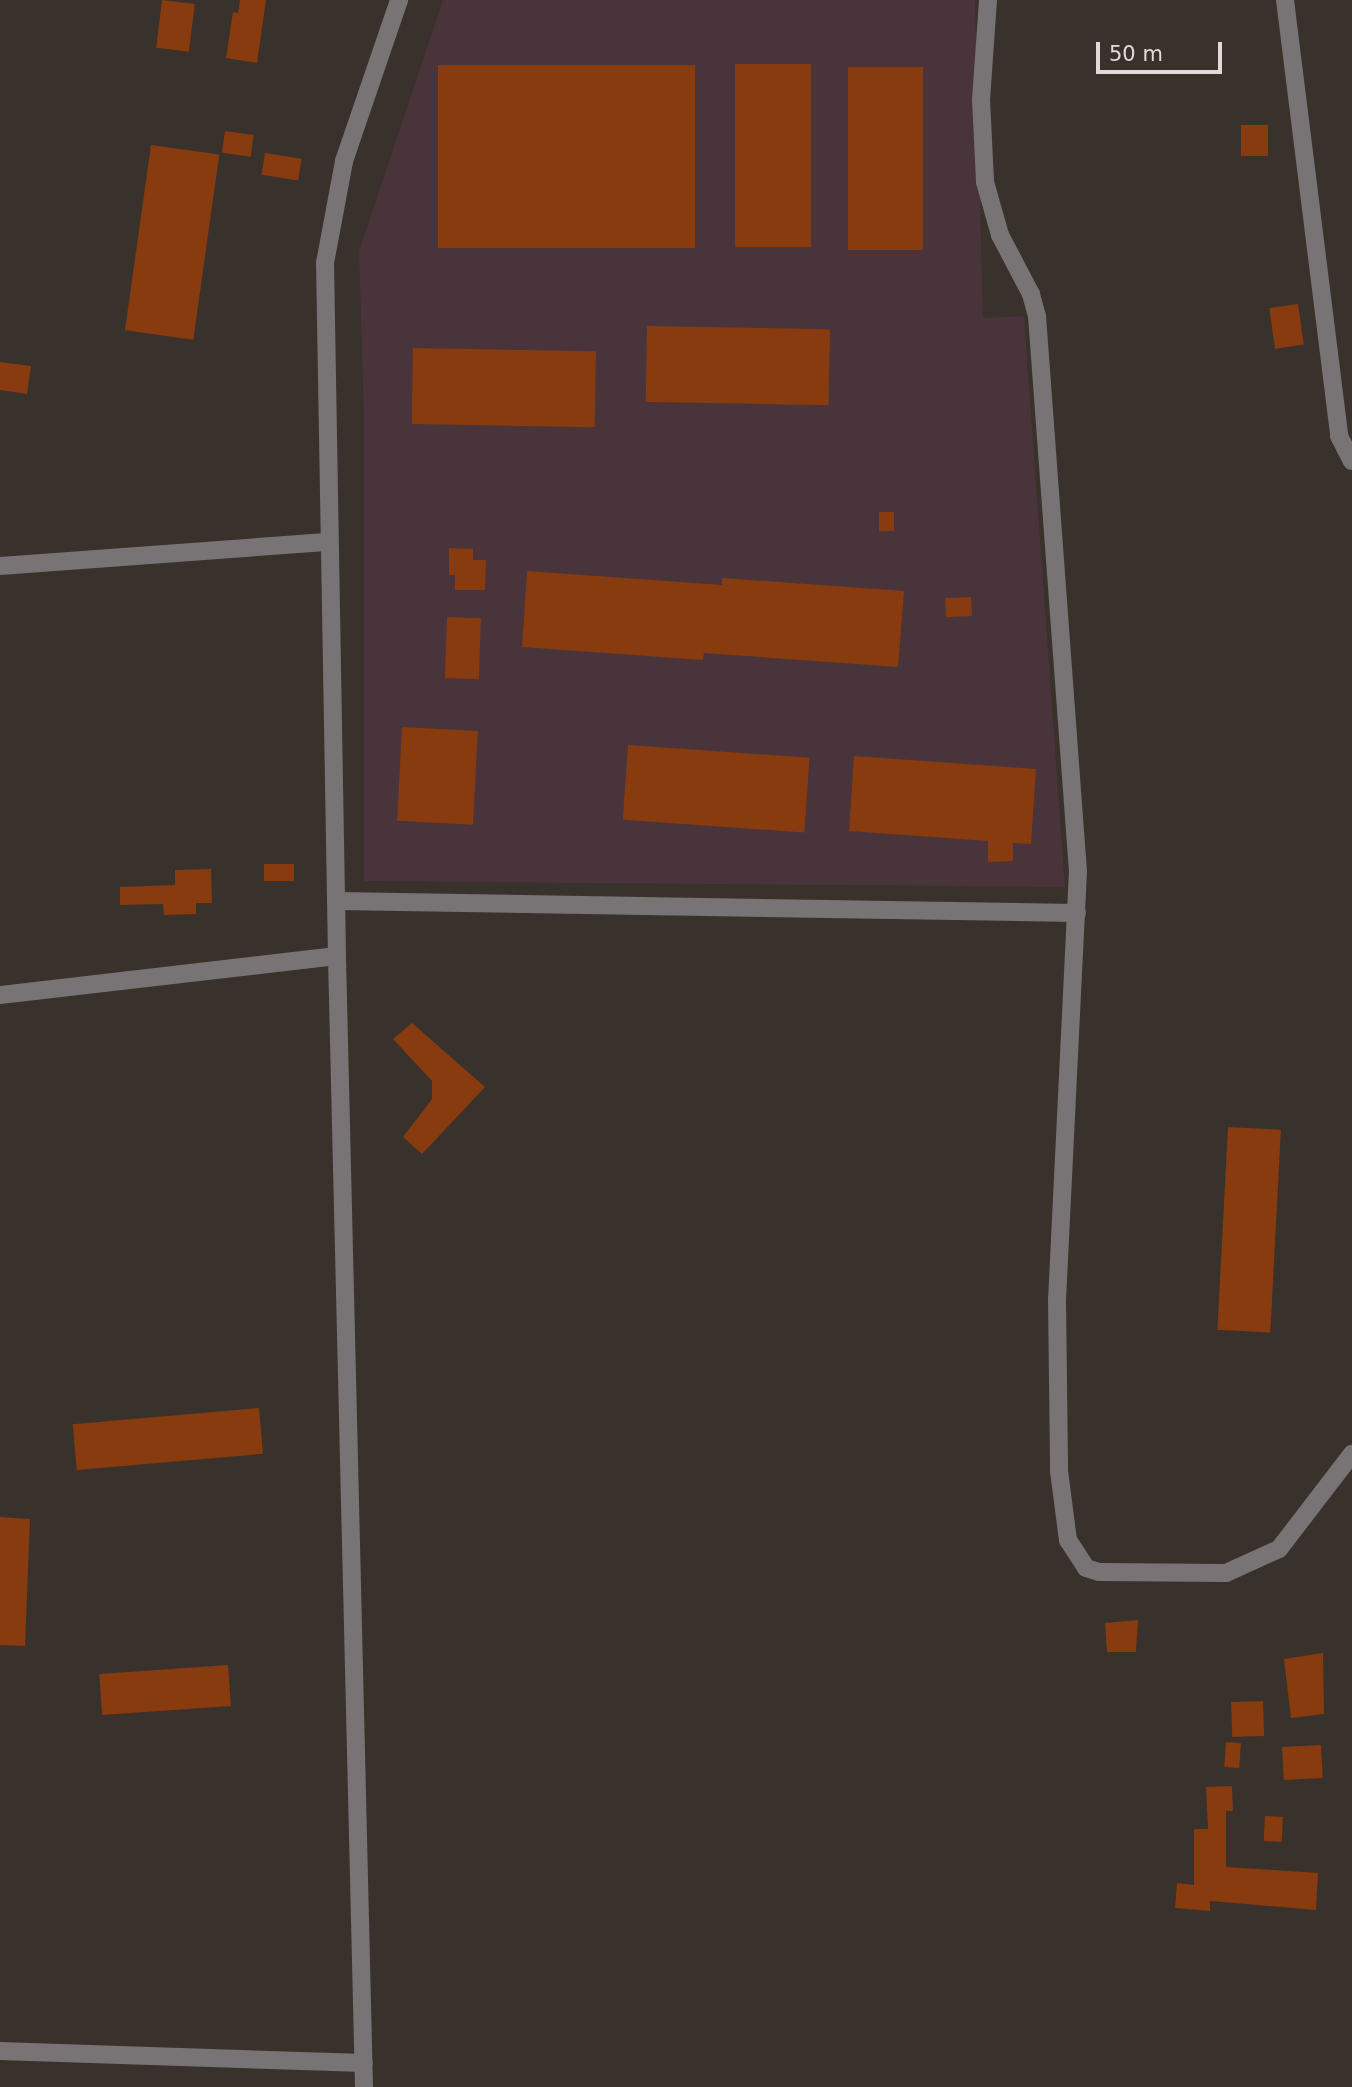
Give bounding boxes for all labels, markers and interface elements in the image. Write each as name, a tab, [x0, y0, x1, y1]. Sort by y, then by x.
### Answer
scale bar	[1100, 28, 1226, 72]
text: 50 m	[1109, 42, 1163, 66]

